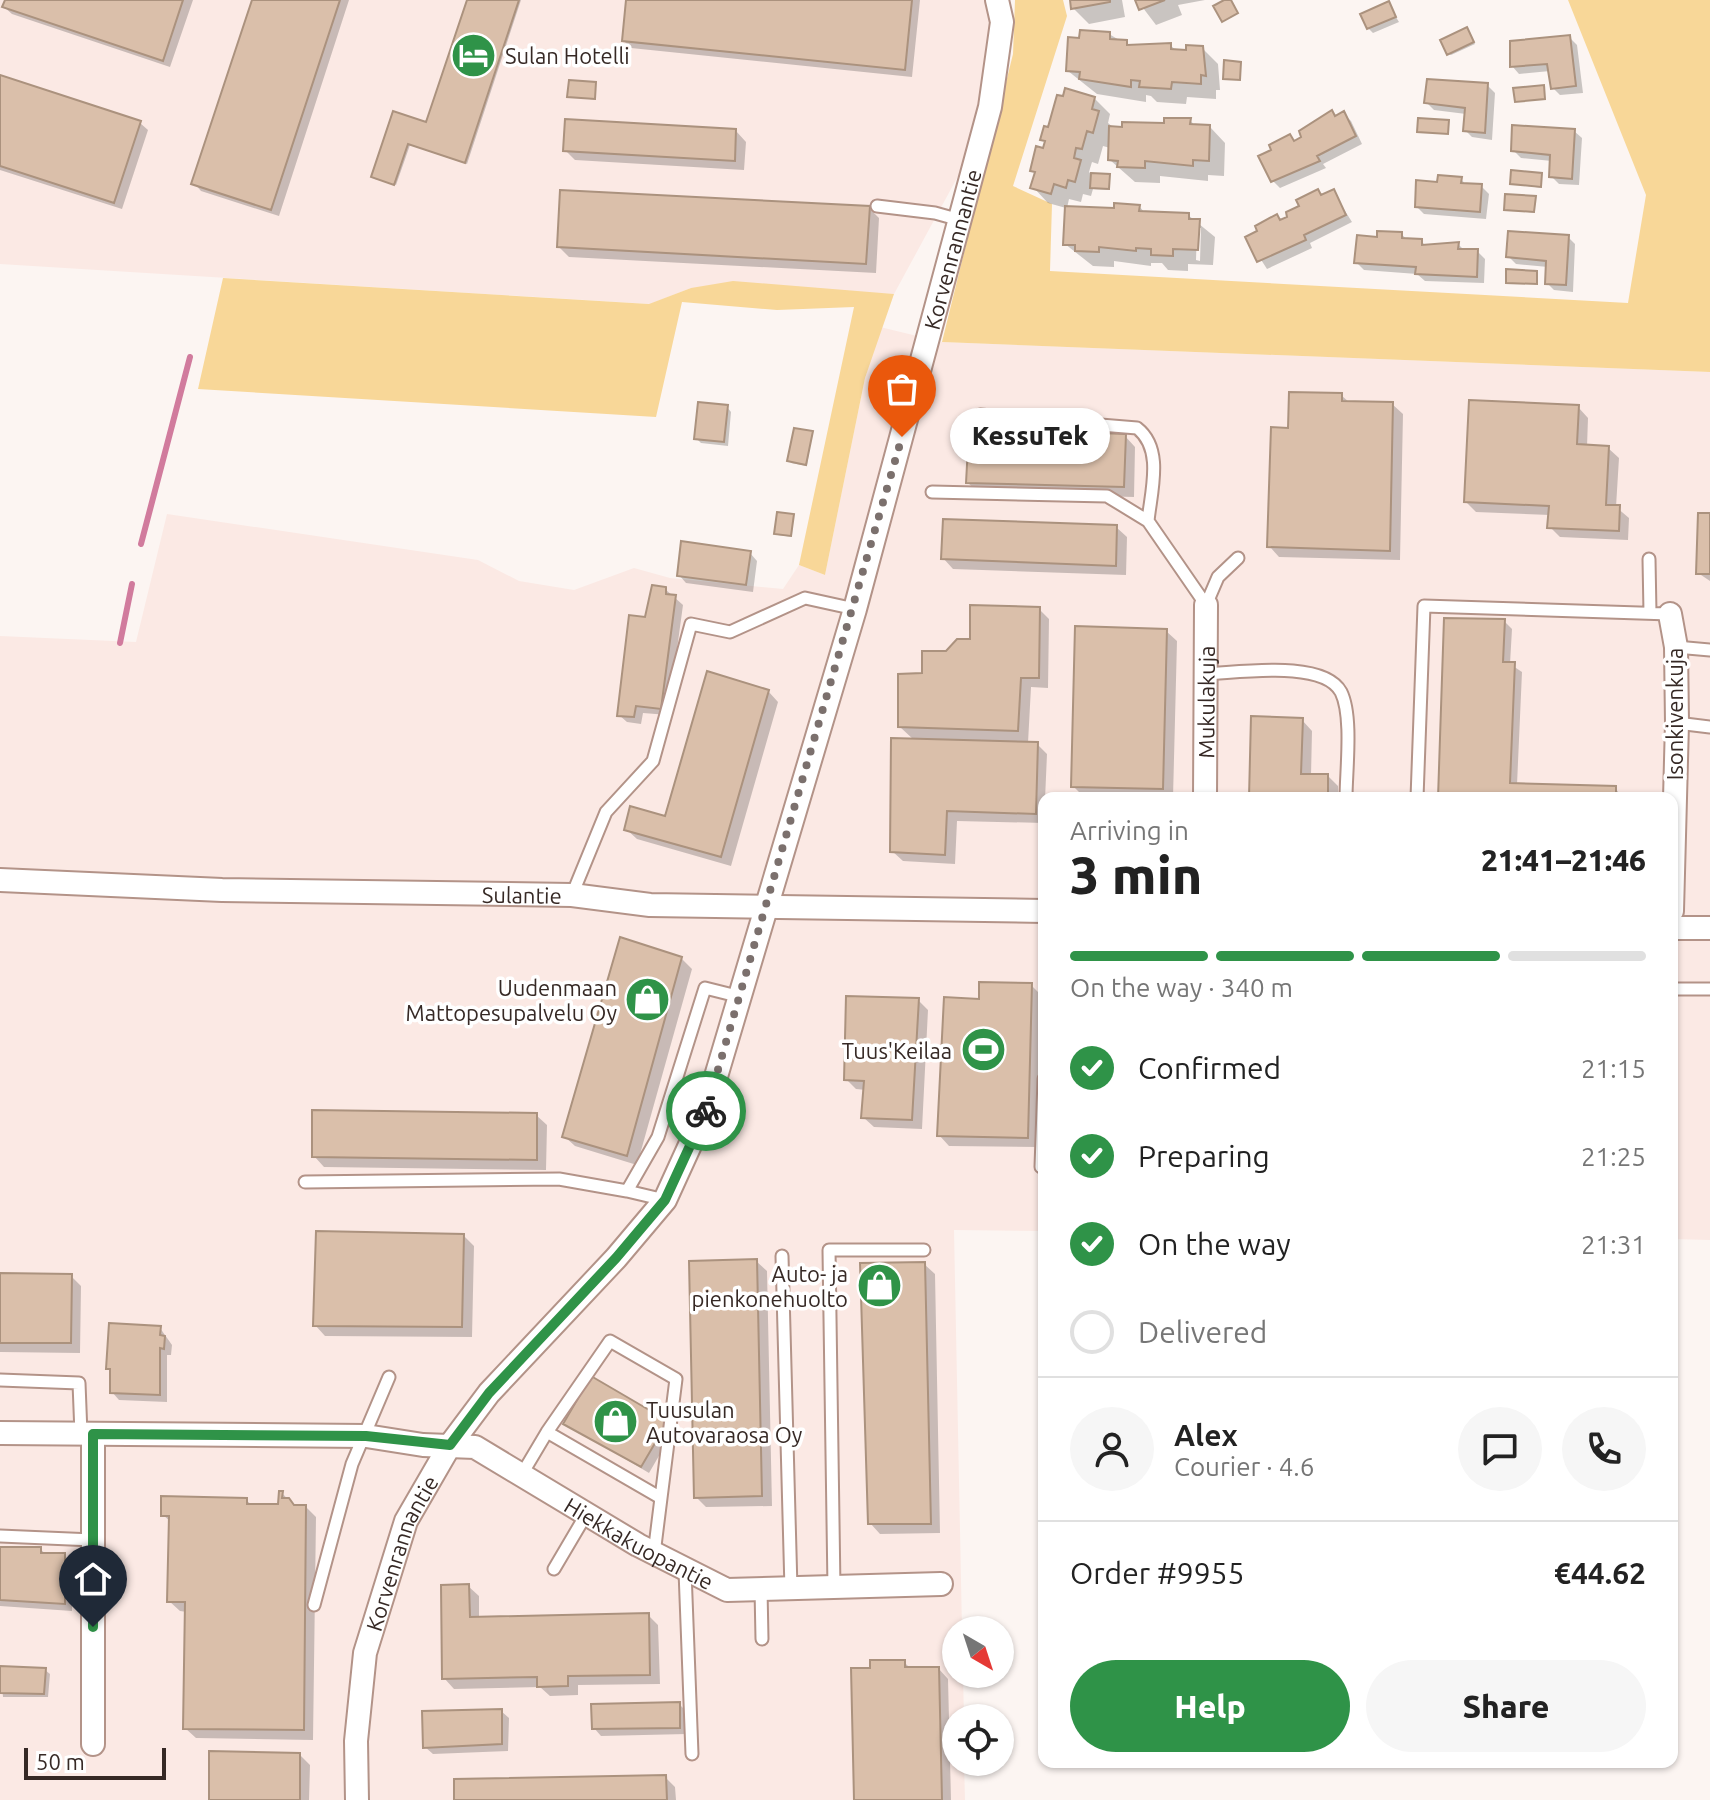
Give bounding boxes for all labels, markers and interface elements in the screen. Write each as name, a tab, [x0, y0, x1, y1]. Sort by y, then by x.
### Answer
hotel icon: Sulan Hotelli	[450, 31, 498, 79]
place label: Sulan Hotelli	[505, 43, 630, 68]
street label: Korvenrannantie	[918, 166, 985, 332]
pin	[868, 355, 936, 437]
icon: bag	[880, 367, 924, 411]
callout: KessuTek	[950, 409, 1110, 465]
text: KessuTek	[972, 421, 1088, 450]
street label: Mukulakuja	[1193, 646, 1218, 758]
street label: Isonkivenkuja	[1662, 648, 1687, 780]
text: Arriving in	[1070, 816, 1189, 845]
text: 21:41–21:46	[1481, 843, 1646, 877]
text: 3 min	[1070, 846, 1202, 904]
street label: Sulantie	[482, 881, 562, 907]
text: On the way · 340 m	[1070, 973, 1293, 1002]
place label: Uudenmaan Mattopesupalvelu Oy	[406, 975, 617, 1025]
shop icon: Uudenmaan Mattopesupalvelu Oy	[624, 976, 672, 1024]
sports icon: Tuus'Keilaa	[959, 1026, 1007, 1074]
place label: Tuus'Keilaa	[842, 1038, 952, 1063]
icon: check	[1070, 1046, 1114, 1090]
text: Confirmed	[1138, 1051, 1281, 1085]
text: 21:15	[1581, 1054, 1646, 1083]
courier	[666, 1071, 746, 1151]
icon: bike	[684, 1089, 728, 1133]
icon: check	[1070, 1134, 1114, 1178]
text: Preparing	[1138, 1139, 1270, 1173]
text: 21:25	[1581, 1142, 1646, 1171]
icon: check	[1070, 1222, 1114, 1266]
text: On the way	[1138, 1227, 1291, 1261]
text: 21:31	[1581, 1230, 1646, 1259]
place label: Auto- ja pienkonehuolto	[692, 1261, 848, 1311]
shop icon: Auto- ja pienkonehuolto	[855, 1262, 903, 1310]
text: Delivered	[1138, 1315, 1267, 1349]
place label: Tuusulan Autovaraosa Oy	[646, 1397, 803, 1447]
shop icon: Tuusulan Autovaraosa Oy	[591, 1398, 639, 1446]
button: person	[1070, 1407, 1154, 1491]
button: chat	[1458, 1407, 1542, 1491]
button: phone	[1562, 1407, 1646, 1491]
text: Alex	[1174, 1418, 1238, 1452]
text: Courier · 4.6	[1174, 1452, 1314, 1481]
street label: Korvenrannantie	[360, 1471, 442, 1634]
street label: Hiekkakuopantie	[561, 1492, 718, 1594]
pin	[59, 1545, 127, 1627]
text: Order #9955	[1070, 1556, 1244, 1590]
text: €44.62	[1554, 1556, 1646, 1590]
icon: home	[71, 1557, 115, 1601]
north arrow	[942, 1616, 1014, 1688]
map controls	[942, 1616, 1014, 1776]
button: Help	[1070, 1660, 1350, 1752]
button: Share	[1366, 1660, 1646, 1752]
button: locate	[942, 1704, 1014, 1776]
scale bar	[24, 1744, 166, 1780]
text: 50 m	[36, 1749, 85, 1774]

